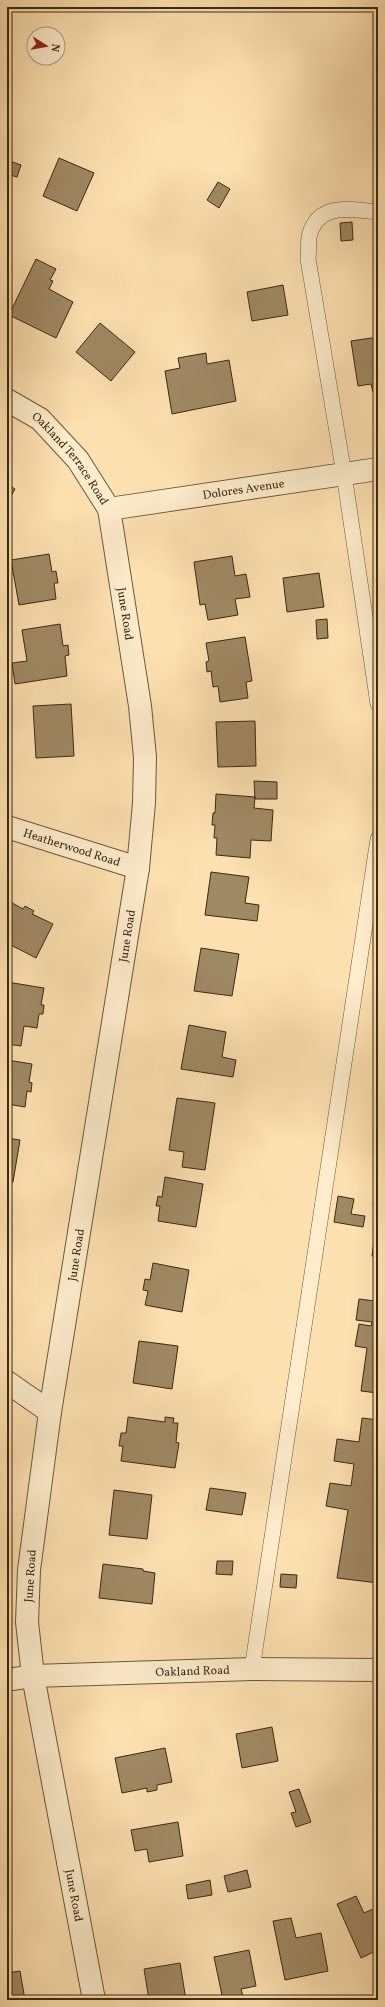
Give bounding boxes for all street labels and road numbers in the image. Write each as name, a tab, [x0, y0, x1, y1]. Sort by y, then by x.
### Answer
street label: Oakland Terrace Road	[29, 409, 112, 509]
street label: Dolores Avenue	[202, 476, 286, 504]
street label: June Road	[112, 586, 137, 642]
street label: Heatherwood Road	[21, 826, 122, 871]
street label: June Road	[116, 908, 140, 964]
street label: June Road	[65, 1227, 89, 1283]
street label: June Road	[21, 1549, 41, 1603]
street label: Oakland Road	[155, 1663, 230, 1681]
street label: June Road	[61, 1868, 86, 1923]

